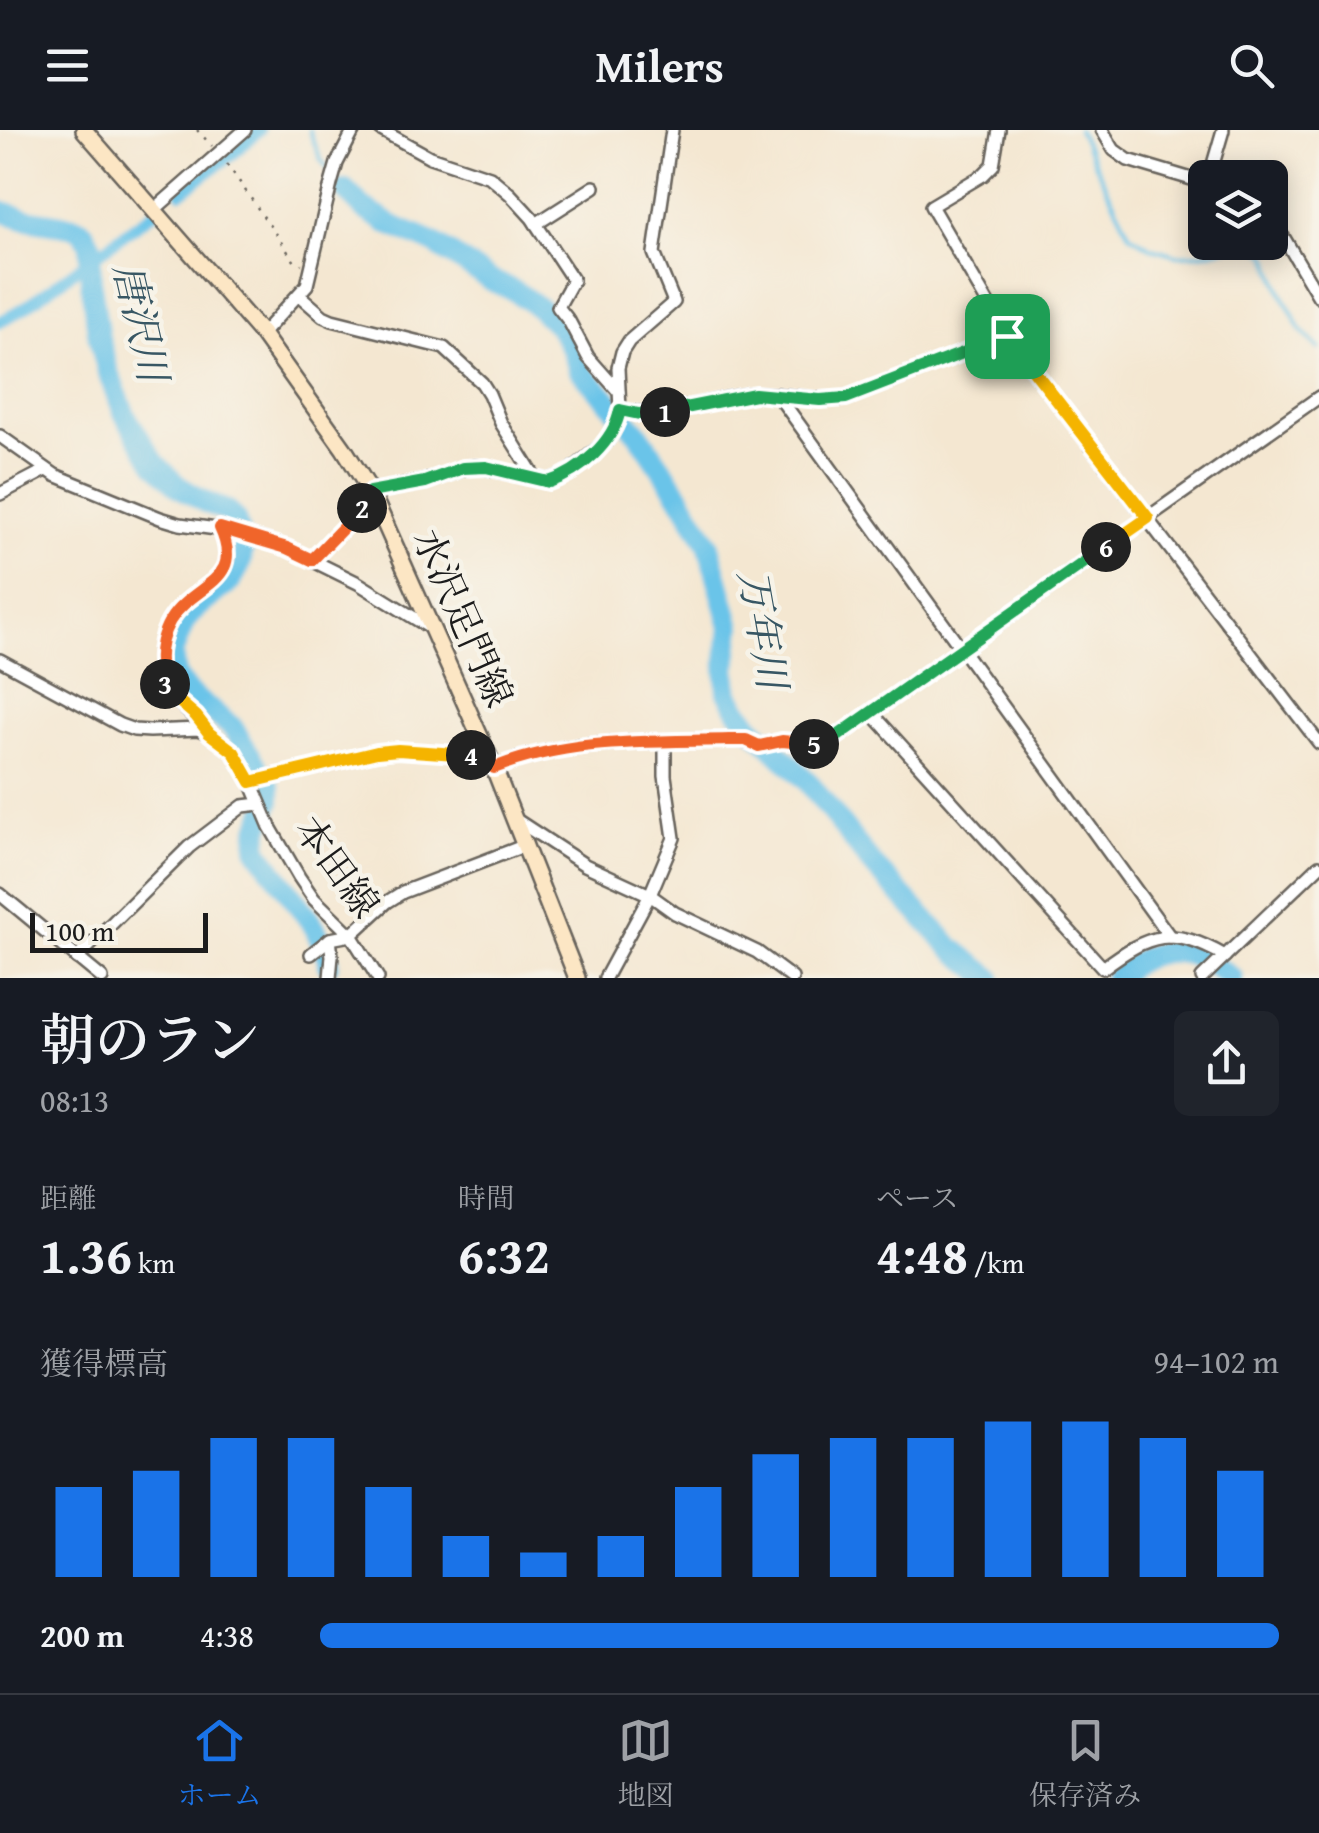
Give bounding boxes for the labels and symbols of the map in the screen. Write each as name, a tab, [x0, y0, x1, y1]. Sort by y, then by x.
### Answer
water label: 唐沢川	[99, 257, 185, 391]
pin	[965, 294, 1050, 379]
pin: 1	[640, 387, 690, 437]
pin: 2	[337, 483, 387, 533]
street label: 水沢足門線	[400, 519, 528, 716]
pin: 6	[1081, 522, 1131, 572]
water label: 万年川	[724, 565, 804, 697]
pin: 3	[140, 659, 190, 709]
pin: 5	[789, 719, 839, 769]
pin: 4	[446, 730, 496, 780]
street label: 本田線	[282, 804, 394, 929]
scale bar	[30, 908, 208, 953]

